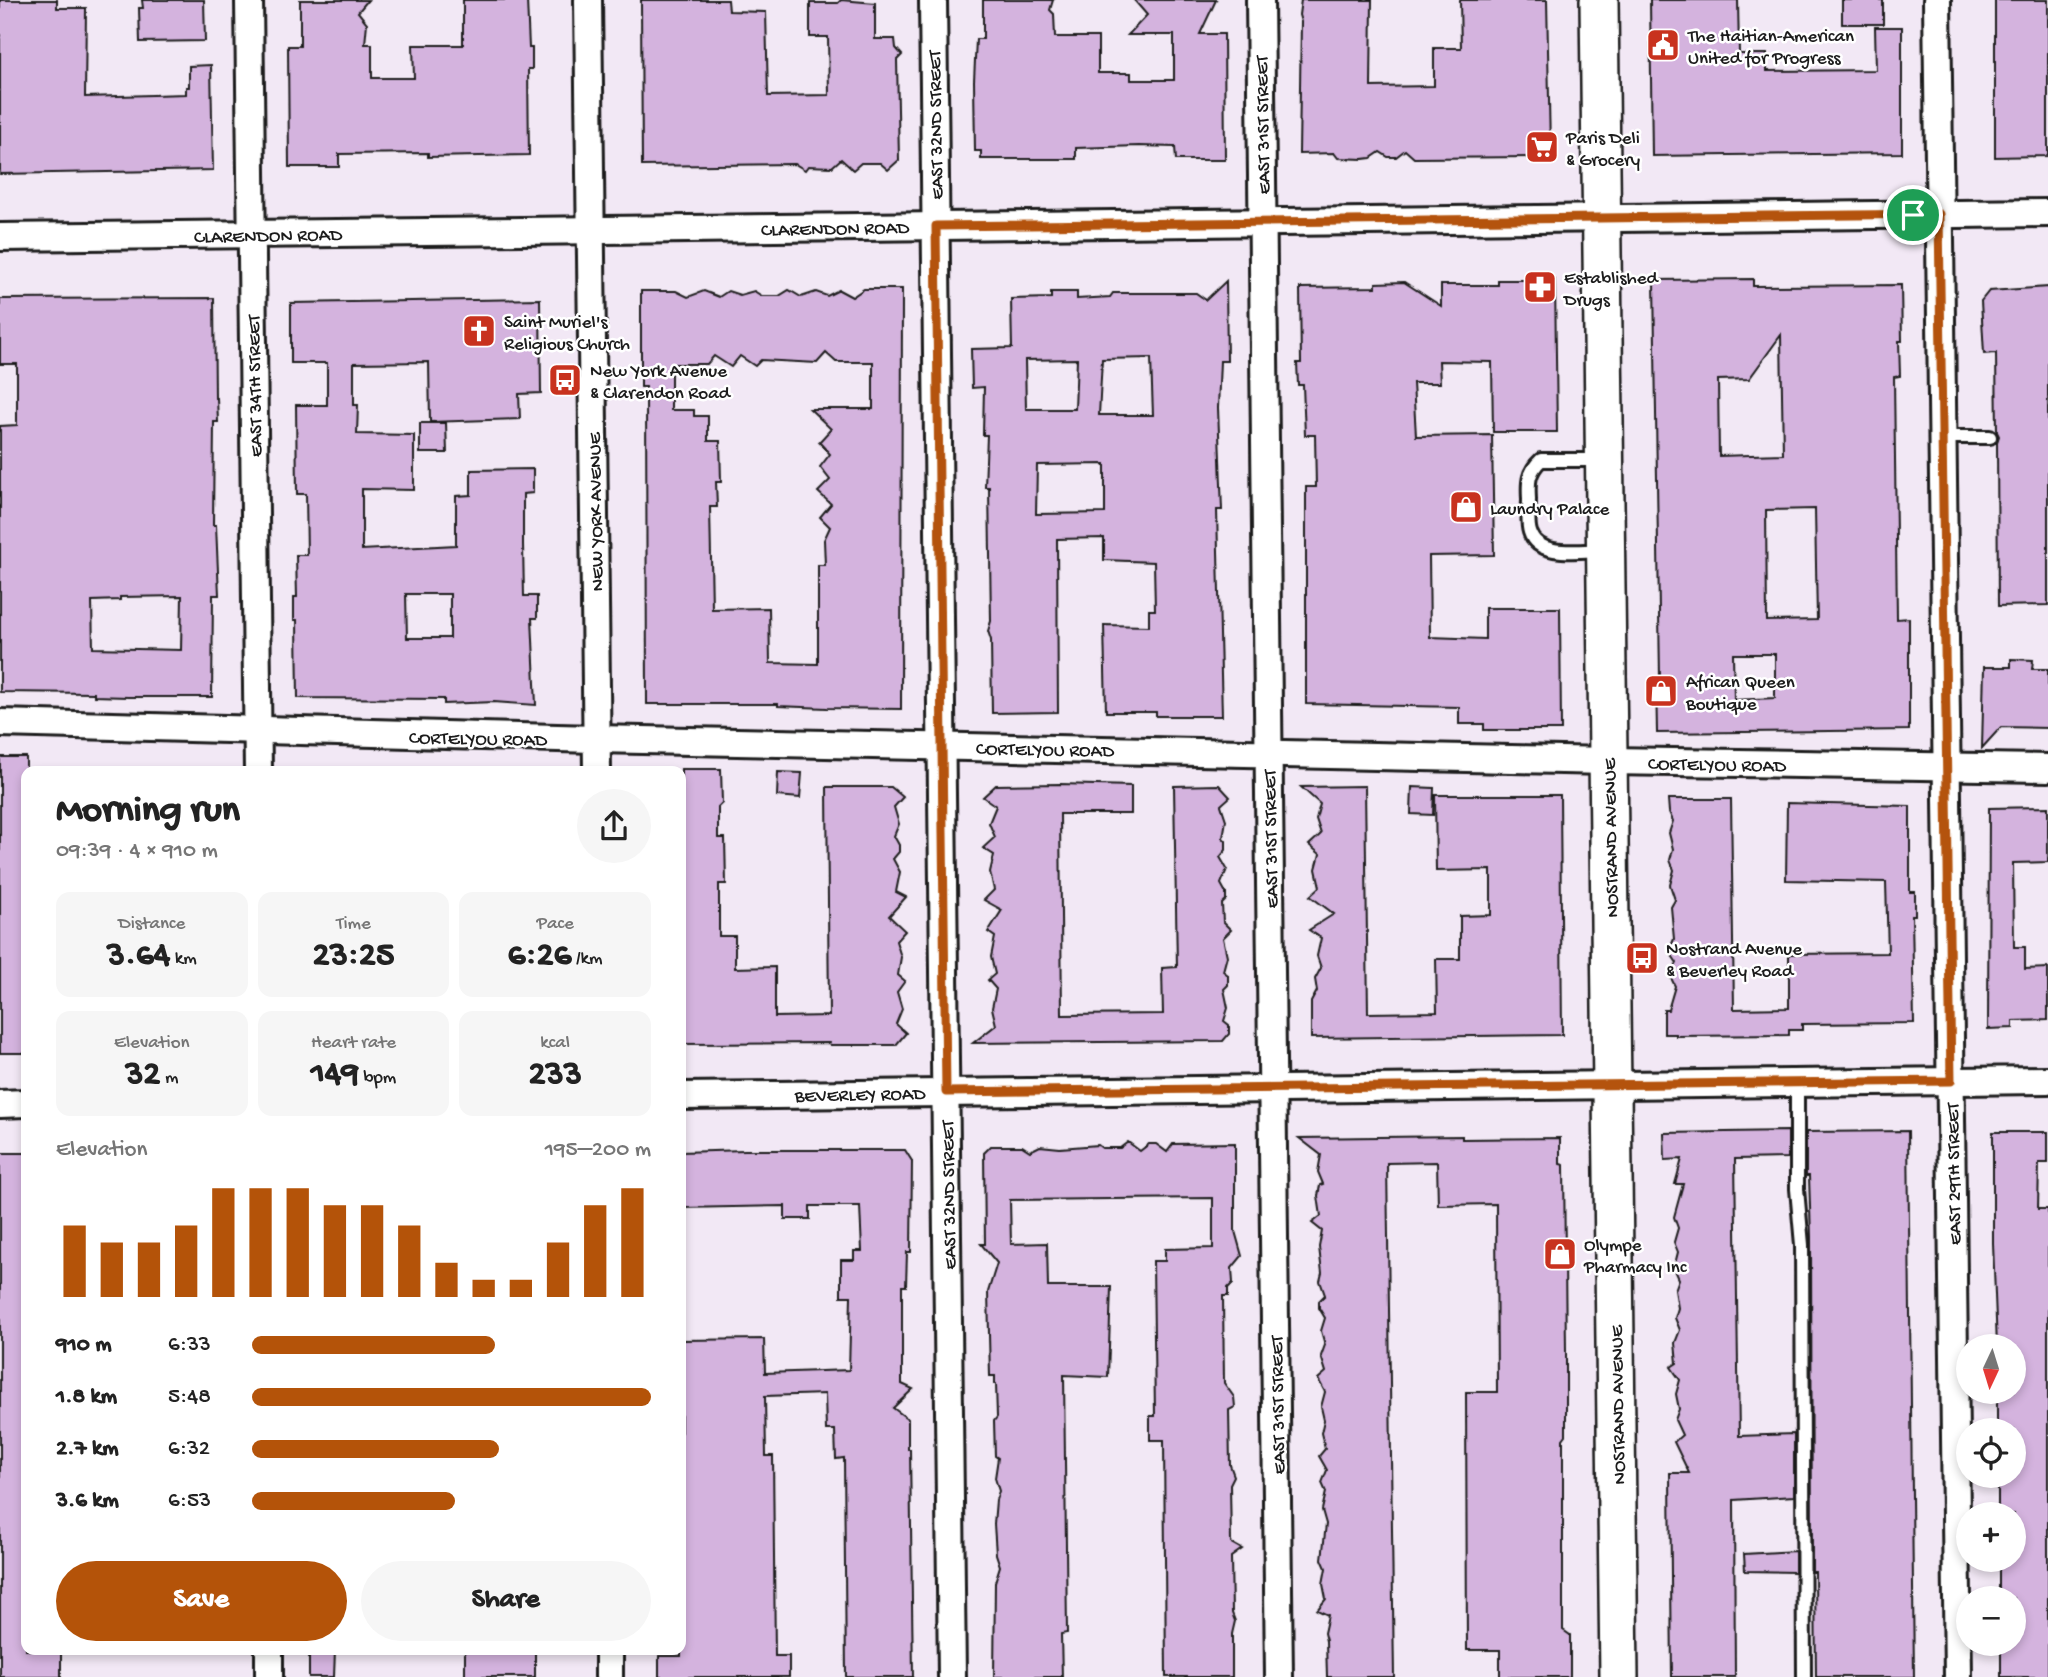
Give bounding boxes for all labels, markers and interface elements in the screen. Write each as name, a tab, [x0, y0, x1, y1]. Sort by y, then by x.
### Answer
public building icon: The Haitian-American United for Progress	[1644, 26, 1682, 64]
place label: The Haitian-American United for Progress	[1687, 26, 1854, 71]
street label: EAST 32ND STREET	[925, 49, 950, 200]
street label: EAST 31ST STREET	[1252, 55, 1277, 195]
supermarket icon: Paris Deli & Grocery	[1523, 128, 1561, 166]
place label: Paris Deli & Grocery	[1565, 128, 1641, 173]
pin	[1883, 185, 1943, 245]
icon: arrive	[1894, 196, 1932, 234]
street label: CLARENDON ROAD	[761, 218, 910, 243]
street label: CLARENDON ROAD	[194, 225, 343, 250]
pharmacy icon: Established Drugs	[1521, 268, 1559, 306]
place label: Established Drugs	[1562, 268, 1659, 313]
church icon: Saint Muriel's Religious Church	[460, 312, 498, 350]
place label: Saint Muriel's Religious Church	[504, 312, 630, 357]
street label: EAST 34TH STREET	[244, 314, 269, 457]
bus stop icon: New York Avenue & Clarendon Road	[546, 361, 584, 399]
place label: New York Avenue & Clarendon Road	[590, 361, 732, 406]
street label: NEW YORK AVENUE	[585, 431, 610, 592]
shop icon: Laundry Palace	[1447, 488, 1485, 526]
place label: Laundry Palace	[1490, 499, 1609, 522]
shop icon: African Queen Boutique	[1642, 672, 1680, 710]
place label: African Queen Boutique	[1685, 672, 1795, 717]
street label: CORTELYOU ROAD	[408, 728, 548, 753]
street label: CORTELYOU ROAD	[975, 739, 1115, 764]
street label: CORTELYOU ROAD	[1647, 754, 1787, 779]
street label: NOSTRAND AVENUE	[1600, 757, 1625, 918]
street label: EAST 31ST STREET	[1260, 769, 1285, 909]
button: share	[577, 789, 651, 863]
text: Morning run	[56, 790, 240, 834]
text: 09:39 · 4 × 910 m	[56, 838, 218, 865]
text: Distance	[118, 913, 185, 936]
text: Time	[336, 913, 371, 936]
text: Pace	[537, 913, 574, 936]
text: 3.64	[107, 936, 170, 977]
text: 23:25	[313, 936, 394, 977]
text: 6:26	[508, 936, 571, 977]
bus stop icon: Nostrand Avenue & Beverley Road	[1623, 939, 1661, 977]
place label: Nostrand Avenue & Beverley Road	[1666, 939, 1802, 984]
text: km	[170, 948, 197, 971]
text: /km	[571, 948, 603, 971]
text: Elevation	[114, 1032, 190, 1055]
text: Heart rate	[311, 1032, 396, 1055]
text: kcal	[540, 1032, 570, 1055]
text: 32	[125, 1055, 160, 1096]
text: 149	[311, 1055, 359, 1096]
text: 233	[528, 1055, 582, 1096]
text: m	[160, 1067, 178, 1090]
text: bpm	[359, 1067, 396, 1090]
street label: BEVERLEY ROAD	[793, 1084, 926, 1109]
street label: EAST 29TH STREET	[1943, 1102, 1968, 1245]
street label: EAST 32ND STREET	[938, 1119, 963, 1270]
text: Elevation	[56, 1137, 147, 1164]
text: 195–200 m	[545, 1137, 651, 1164]
shop icon: Olympe Pharmacy Inc	[1541, 1235, 1579, 1273]
place label: Olympe Pharmacy Inc	[1583, 1235, 1687, 1280]
street label: NOSTRAND AVENUE	[1607, 1324, 1632, 1485]
text: 910 m	[56, 1332, 112, 1359]
text: 6:33	[168, 1332, 211, 1359]
north arrow	[1956, 1334, 2026, 1404]
map controls	[1956, 1334, 2026, 1656]
street label: EAST 31ST STREET	[1267, 1335, 1292, 1475]
text: 1.8 km	[56, 1384, 117, 1411]
text: 5:48	[168, 1384, 211, 1411]
button: locate	[1956, 1418, 2026, 1488]
text: 2.7 km	[56, 1436, 119, 1463]
text: 6:32	[168, 1436, 210, 1463]
text: 3.6 km	[56, 1488, 119, 1515]
text: 6:53	[168, 1488, 211, 1515]
button: +	[1956, 1502, 2026, 1572]
button: Save	[56, 1561, 347, 1641]
button: Share	[361, 1561, 651, 1641]
button: −	[1956, 1586, 2026, 1656]

